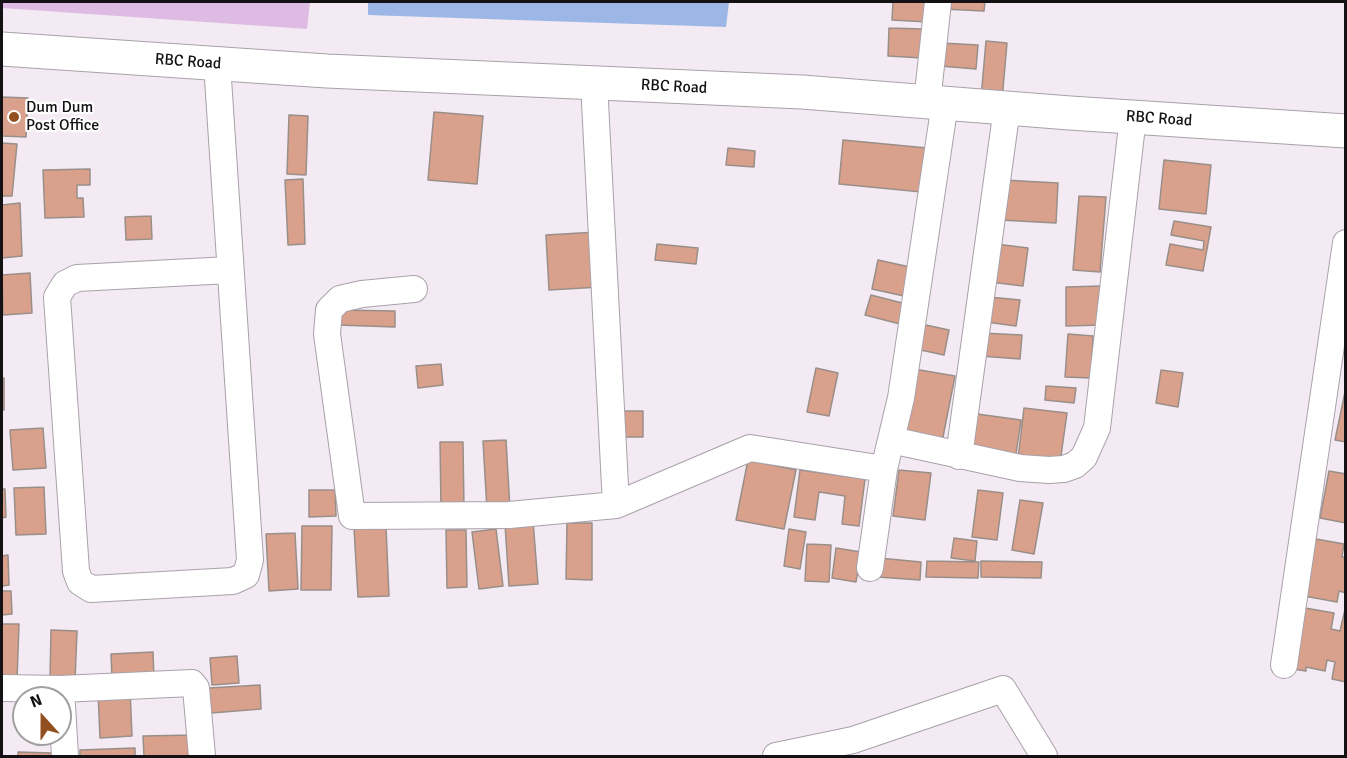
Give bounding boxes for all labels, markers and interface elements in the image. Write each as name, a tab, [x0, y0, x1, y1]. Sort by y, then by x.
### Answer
street label: RBC Road	[154, 50, 222, 74]
street label: RBC Road	[640, 76, 708, 98]
place label: Dum Dum Post Office	[26, 98, 99, 136]
street label: RBC Road	[1125, 107, 1193, 131]
marker: Dum Dum Post Office	[7, 110, 21, 124]
north arrow	[12, 686, 72, 746]
text: N	[27, 690, 45, 712]

